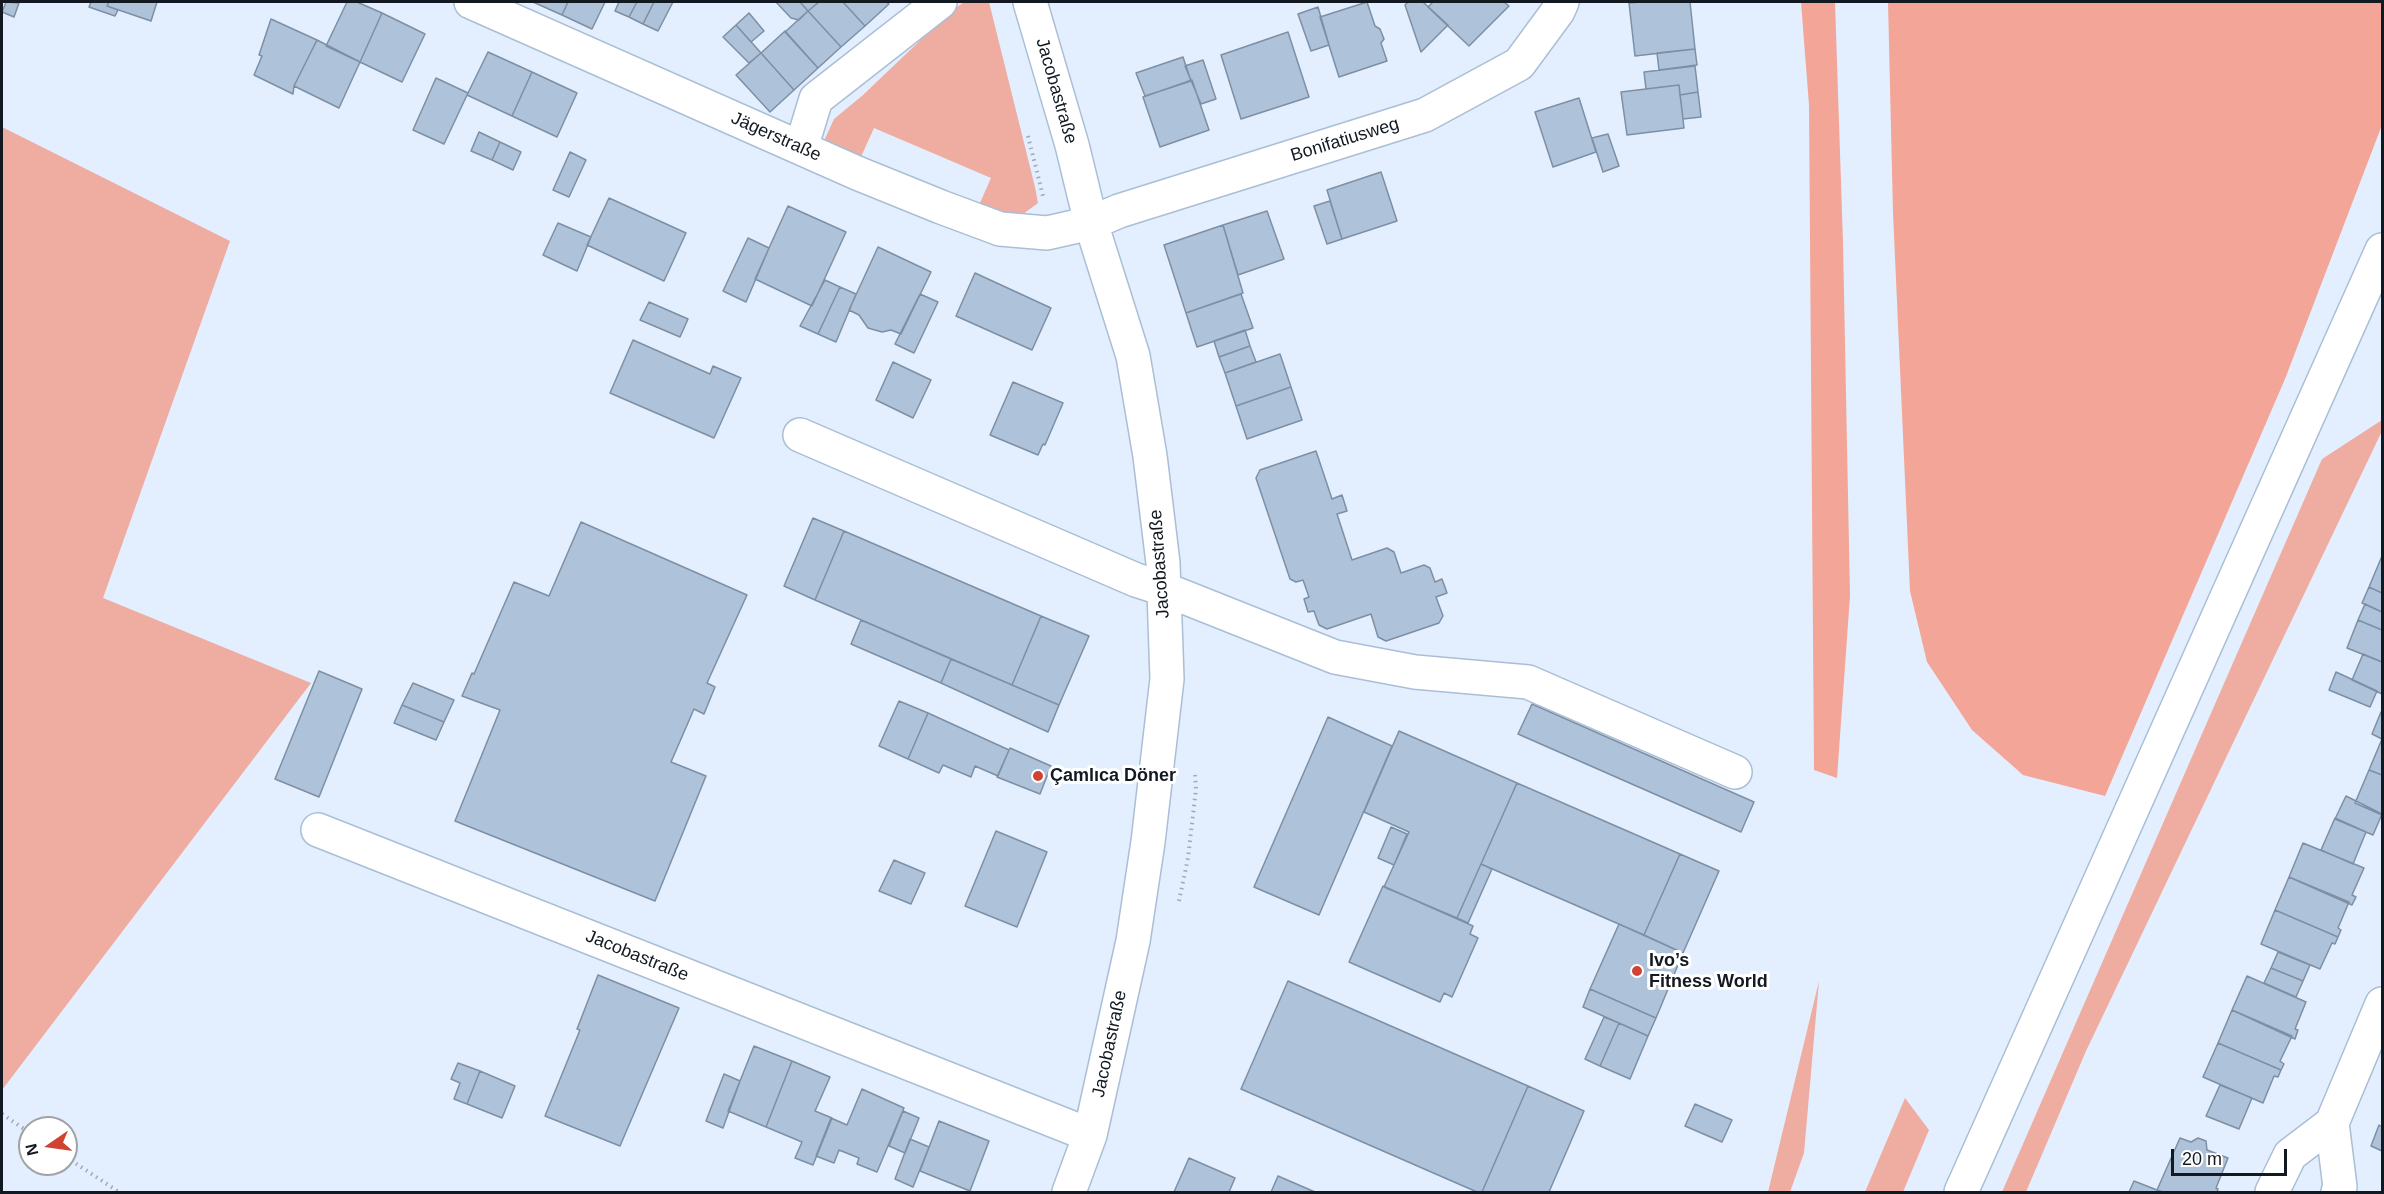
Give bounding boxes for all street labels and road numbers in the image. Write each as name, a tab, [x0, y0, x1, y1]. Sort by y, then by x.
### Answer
street label: Jacobastraße	[1031, 36, 1081, 146]
street label: Jägerstraße	[728, 108, 824, 166]
street label: Bonifatiusweg	[1288, 113, 1402, 167]
street label: Jacobastraße	[1145, 509, 1175, 619]
street label: Jacobastraße	[582, 926, 692, 986]
street label: Jacobastraße	[1088, 988, 1132, 1100]

